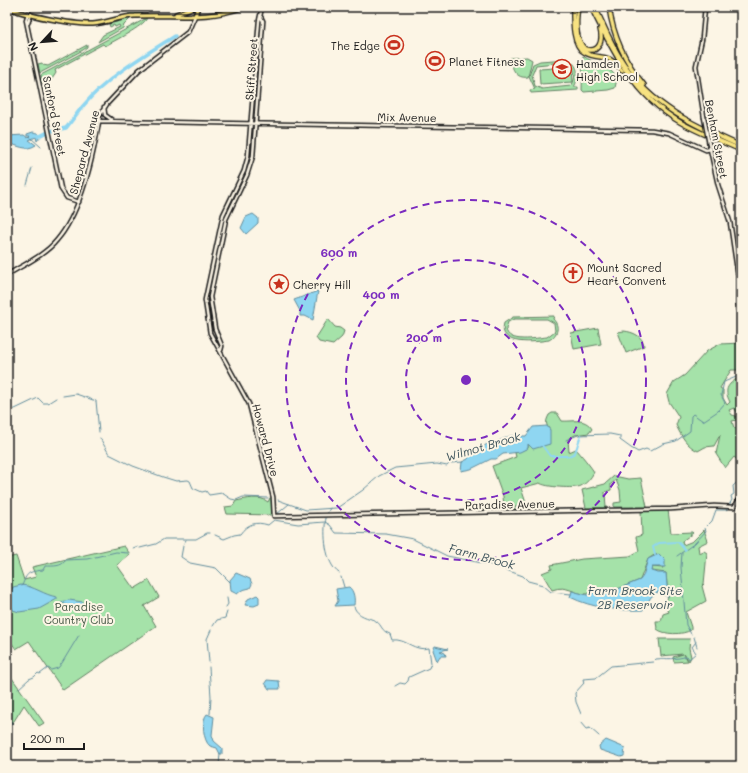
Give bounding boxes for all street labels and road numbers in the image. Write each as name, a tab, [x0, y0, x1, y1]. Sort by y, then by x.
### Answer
street label: Skiff Street	[241, 37, 261, 101]
street label: Sanford Street	[40, 75, 70, 157]
street label: Benham Street	[702, 98, 732, 180]
street label: Shepard Avenue	[66, 108, 103, 196]
street label: Mix Avenue	[377, 109, 437, 125]
street label: Howard Drive	[249, 402, 283, 478]
street label: Paradise Avenue	[465, 496, 555, 512]

